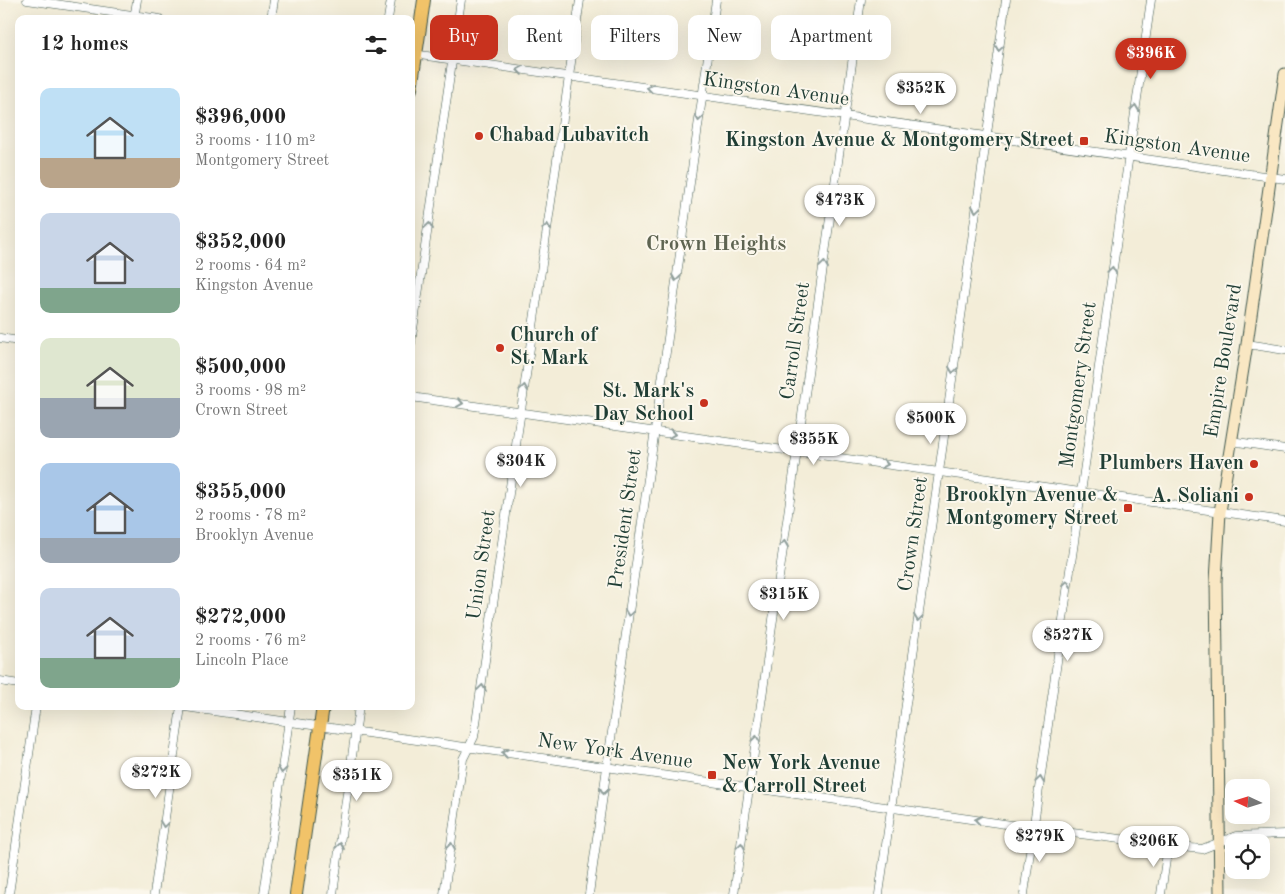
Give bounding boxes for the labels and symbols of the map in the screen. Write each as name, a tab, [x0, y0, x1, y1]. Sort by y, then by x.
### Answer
pin: $396K	[1116, 38, 1186, 80]
one-way arrow	[994, 45, 1005, 53]
one-way arrow	[516, 65, 524, 76]
street label: Kingston Avenue	[702, 70, 850, 110]
pin: $352K	[886, 72, 956, 115]
one-way arrow	[646, 84, 655, 94]
one-way arrow	[1130, 104, 1140, 112]
one-way arrow	[694, 114, 705, 122]
place label: Chabad Lubavitch	[489, 126, 649, 146]
street label: Kingston Avenue	[1103, 127, 1251, 167]
marker: Chabad Lubavitch	[473, 130, 485, 142]
place label: Kingston Avenue & Montgomery Street	[725, 131, 1074, 151]
marker: Kingston Avenue & Montgomery Street	[1078, 135, 1090, 147]
pin: $473K	[805, 184, 875, 227]
one-way arrow	[971, 205, 982, 213]
one-way arrow	[423, 222, 433, 230]
one-way arrow	[541, 223, 552, 231]
district label: Crown Heights	[646, 234, 786, 255]
one-way arrow	[818, 260, 828, 269]
one-way arrow	[1106, 266, 1117, 274]
one-way arrow	[672, 274, 682, 283]
street label: Carroll Street	[778, 281, 814, 401]
street label: Empire Boulevard	[1202, 282, 1246, 440]
street label: Montgomery Street	[1057, 301, 1101, 469]
place label: Church of St. Mark	[510, 326, 599, 369]
marker: Church of St. Mark	[494, 342, 506, 354]
one-way arrow	[948, 366, 959, 374]
place label: St. Mark's Day School	[593, 382, 694, 425]
one-way arrow	[518, 384, 529, 392]
marker: St. Mark's Day School	[698, 397, 710, 409]
one-way arrow	[455, 398, 464, 408]
pin: $500K	[896, 402, 966, 445]
pin: $355K	[779, 424, 849, 466]
one-way arrow	[669, 428, 677, 439]
pin: $304K	[486, 446, 556, 488]
street label: President Street	[606, 448, 646, 590]
place label: Plumbers Haven	[1098, 454, 1244, 474]
marker: Plumbers Haven	[1248, 458, 1260, 470]
one-way arrow	[881, 459, 890, 469]
street label: Crown Street	[896, 475, 932, 593]
place label: Brooklyn Avenue & Montgomery Street	[945, 486, 1118, 529]
place label: A. Soliani	[1151, 487, 1239, 507]
marker: A. Soliani	[1243, 491, 1255, 503]
marker: Brooklyn Avenue & Montgomery Street	[1122, 502, 1134, 514]
street label: Union Street	[464, 509, 500, 621]
one-way arrow	[778, 540, 788, 548]
pin: $315K	[749, 578, 819, 621]
one-way arrow	[1062, 580, 1072, 589]
one-way arrow	[624, 609, 635, 617]
one-way arrow	[913, 614, 924, 622]
pin: $527K	[1033, 620, 1103, 662]
one-way arrow	[476, 683, 486, 692]
street label: New York Avenue	[536, 731, 694, 773]
one-way arrow	[750, 735, 761, 743]
one-way arrow	[501, 748, 509, 759]
place label: New York Avenue & Carroll Street	[722, 754, 881, 797]
pin: $272K	[121, 756, 191, 799]
pin: $351K	[322, 760, 392, 802]
one-way arrow	[277, 766, 287, 775]
marker: New York Avenue & Carroll Street	[706, 769, 718, 781]
one-way arrow	[1034, 775, 1045, 783]
north arrow	[1225, 779, 1270, 824]
one-way arrow	[599, 787, 610, 795]
one-way arrow	[974, 815, 982, 826]
pin: $279K	[1005, 820, 1075, 863]
one-way arrow	[159, 821, 170, 829]
pin: $206K	[1119, 826, 1189, 868]
one-way arrow	[334, 841, 344, 850]
one-way arrow	[445, 841, 455, 850]
one-way arrow	[735, 841, 745, 850]

